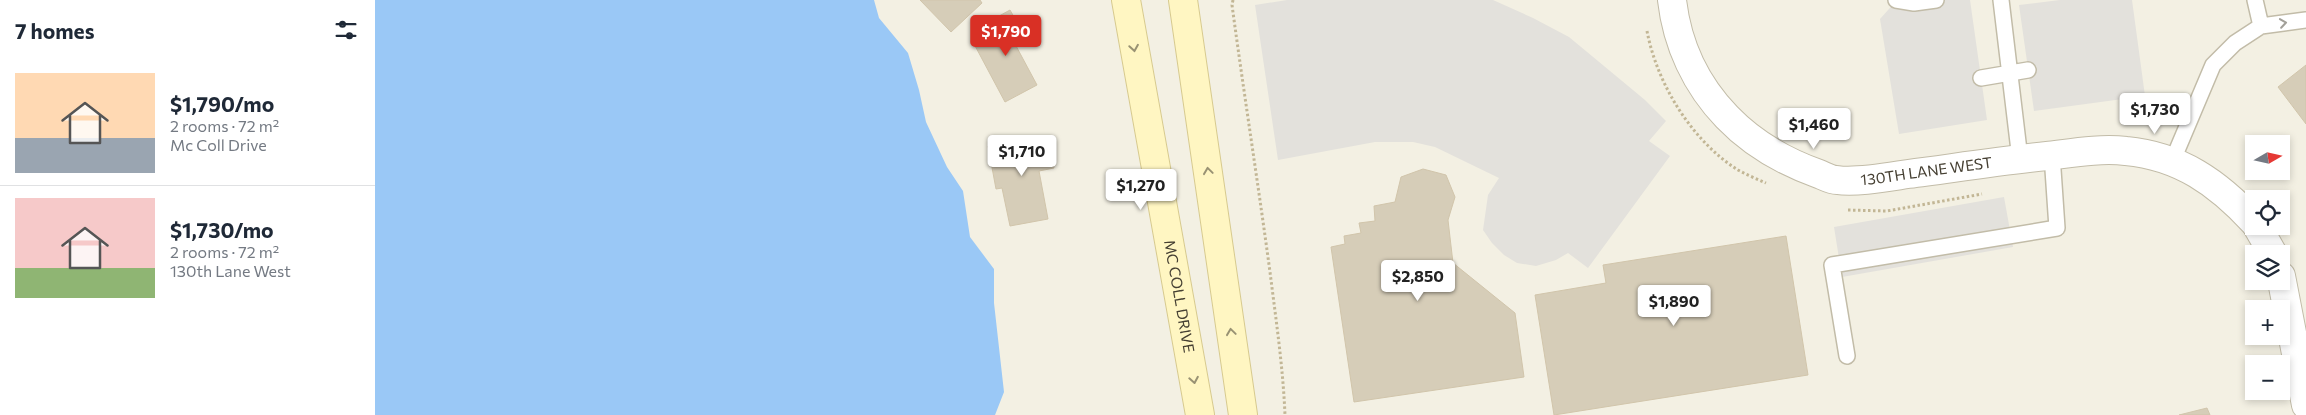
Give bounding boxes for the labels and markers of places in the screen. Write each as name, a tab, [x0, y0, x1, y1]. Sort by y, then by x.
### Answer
pin: $1,790	[965, 15, 1047, 57]
pin: $1,730	[2114, 92, 2196, 135]
pin: $1,460	[1773, 108, 1855, 150]
pin: $1,710	[981, 134, 1063, 177]
pin: $1,270	[1100, 168, 1182, 211]
pin: $2,850	[1377, 260, 1459, 302]
pin: $1,890	[1633, 284, 1715, 327]

